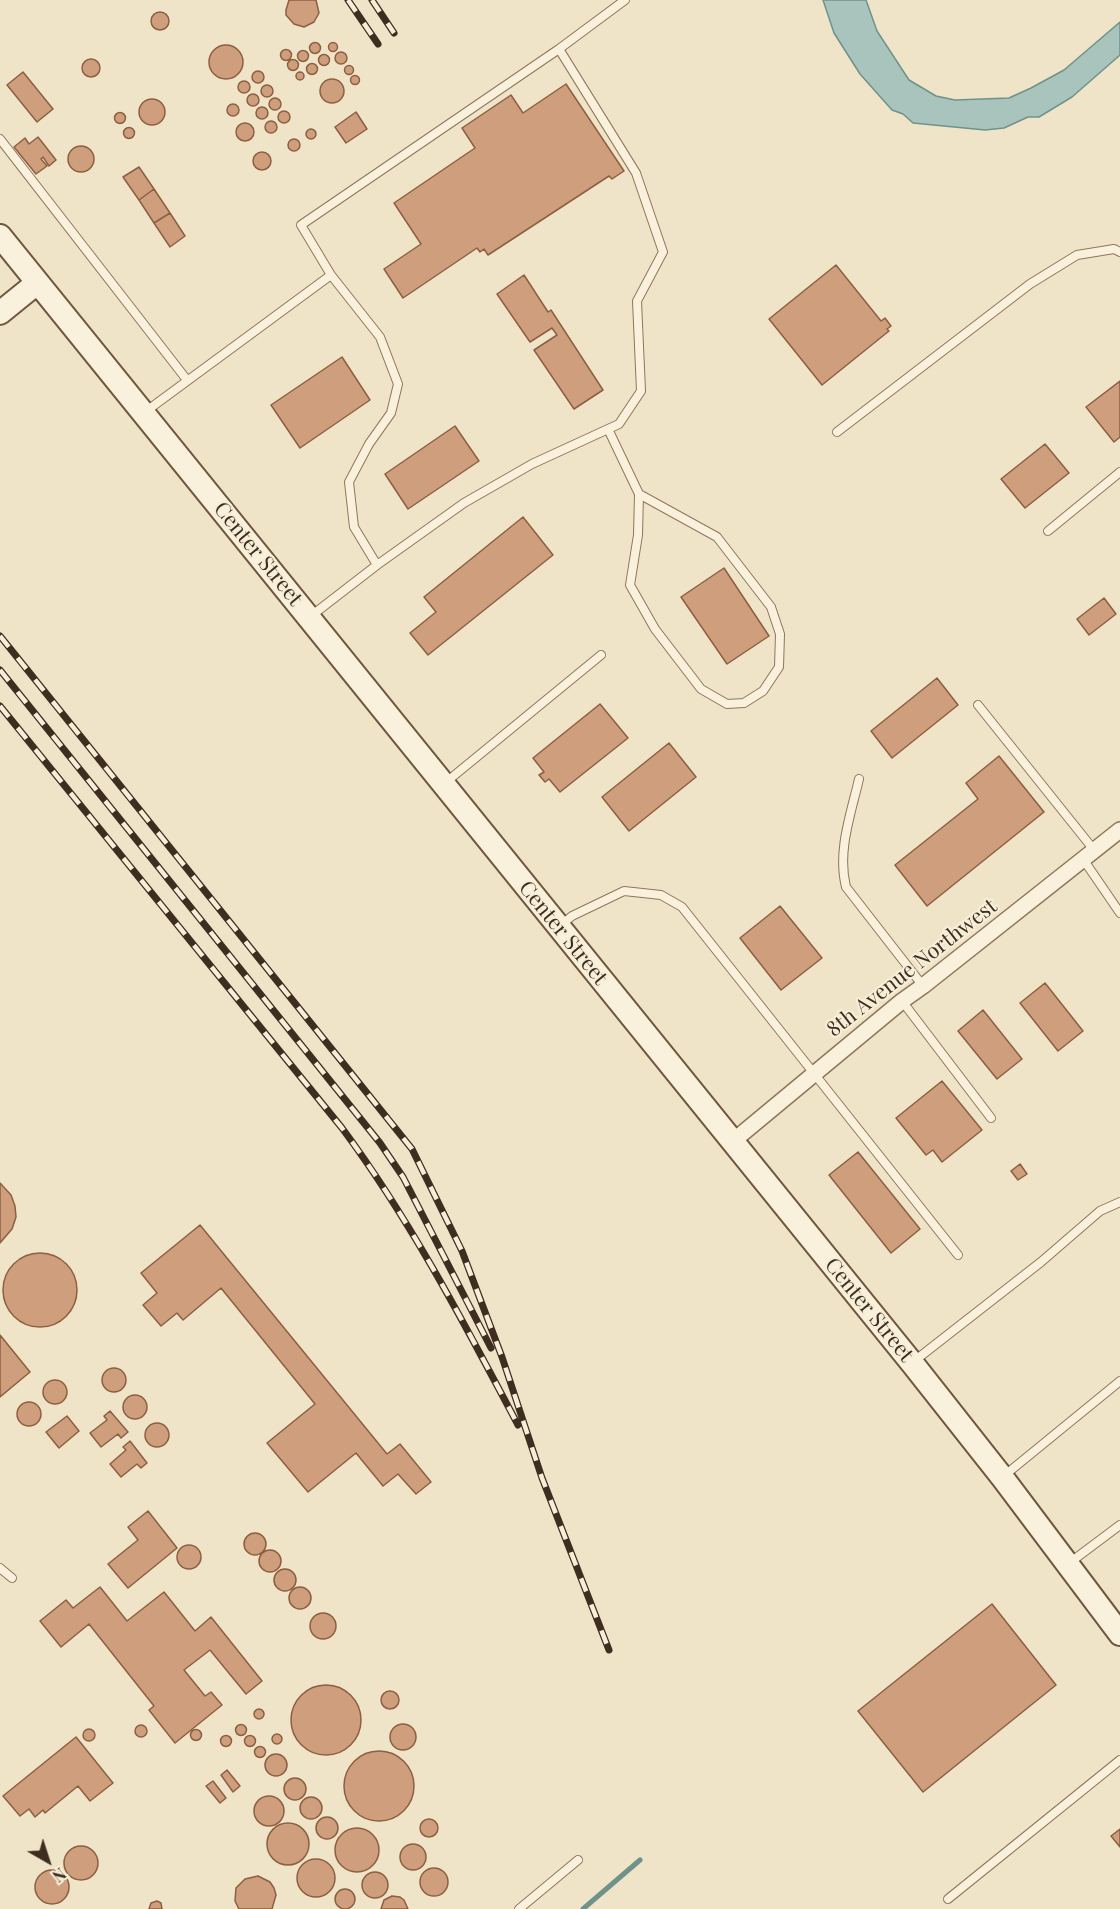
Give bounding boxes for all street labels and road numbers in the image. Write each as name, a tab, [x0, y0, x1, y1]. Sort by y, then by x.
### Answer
street label: Center Street	[208, 497, 308, 611]
street label: Center Street	[513, 876, 613, 990]
street label: 8th Avenue Northwest	[822, 894, 1002, 1042]
street label: Center Street	[819, 1253, 919, 1367]

